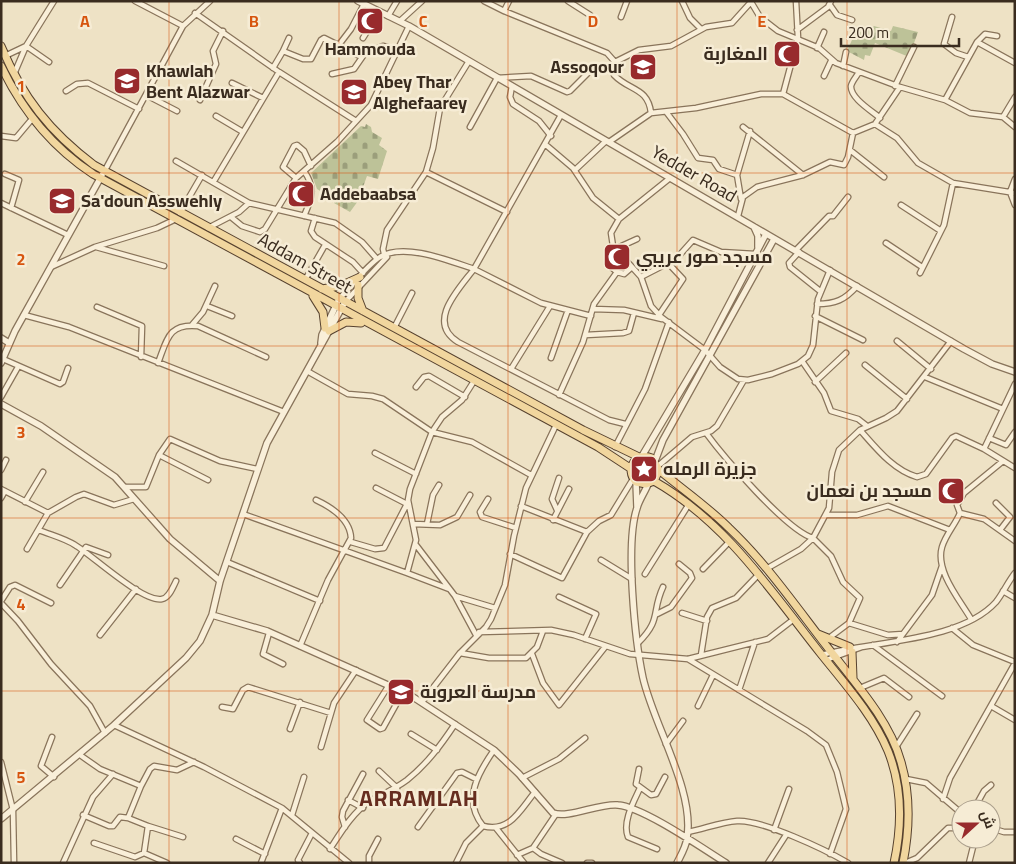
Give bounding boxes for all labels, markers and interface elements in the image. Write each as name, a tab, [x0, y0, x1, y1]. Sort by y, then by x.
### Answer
text: A	[80, 6, 90, 36]
text: B	[249, 6, 259, 36]
mosque icon: Hammouda	[355, 6, 385, 36]
text: C	[419, 6, 428, 36]
text: D	[588, 6, 598, 36]
text: E	[758, 6, 767, 36]
scale bar	[841, 15, 958, 47]
text: 200 m	[848, 18, 889, 47]
place label: Hammouda	[325, 32, 416, 65]
place label: المغاربة	[703, 37, 768, 70]
mosque icon: المغاربة	[772, 39, 802, 69]
place label: Assoqour	[550, 50, 625, 83]
school or university icon: Assoqour	[628, 52, 658, 82]
place label: Khawlah Bent Alazwar	[146, 54, 250, 108]
place label: Abey Thar Alghefaarey	[373, 65, 467, 119]
school or university icon: Khawlah Bent Alazwar	[112, 66, 142, 96]
text: 1	[17, 71, 25, 101]
school or university icon: Abey Thar Alghefaarey	[339, 77, 369, 107]
street label: Yedder Road	[645, 136, 743, 212]
place label: Addebaabsa	[320, 177, 417, 210]
mosque icon: Addebaabsa	[286, 179, 316, 209]
place label: Sa'doun Asswehly	[81, 184, 222, 217]
school or university icon: Sa'doun Asswehly	[47, 186, 77, 216]
street label: Addam Street	[252, 223, 359, 303]
place label: مسجد صور عريبي	[636, 240, 773, 273]
mosque icon: مسجد صور عريبي	[602, 242, 632, 272]
text: 2	[17, 244, 25, 274]
text: 3	[17, 417, 26, 447]
place label: جزيرة الرمله	[663, 452, 757, 485]
place icon: جزيرة الرمله	[629, 454, 659, 484]
place label: مسجد بن نعمان	[806, 474, 932, 507]
mosque icon: مسجد بن نعمان	[936, 476, 966, 506]
text: 4	[17, 589, 26, 619]
place label: مدرسة العروبة	[420, 675, 536, 708]
school or university icon: مدرسة العروبة	[386, 677, 416, 707]
text: 5	[17, 762, 26, 792]
district label: ARRAMLAH	[359, 777, 479, 819]
north arrow	[951, 799, 1001, 849]
text: ش	[973, 806, 1004, 832]

